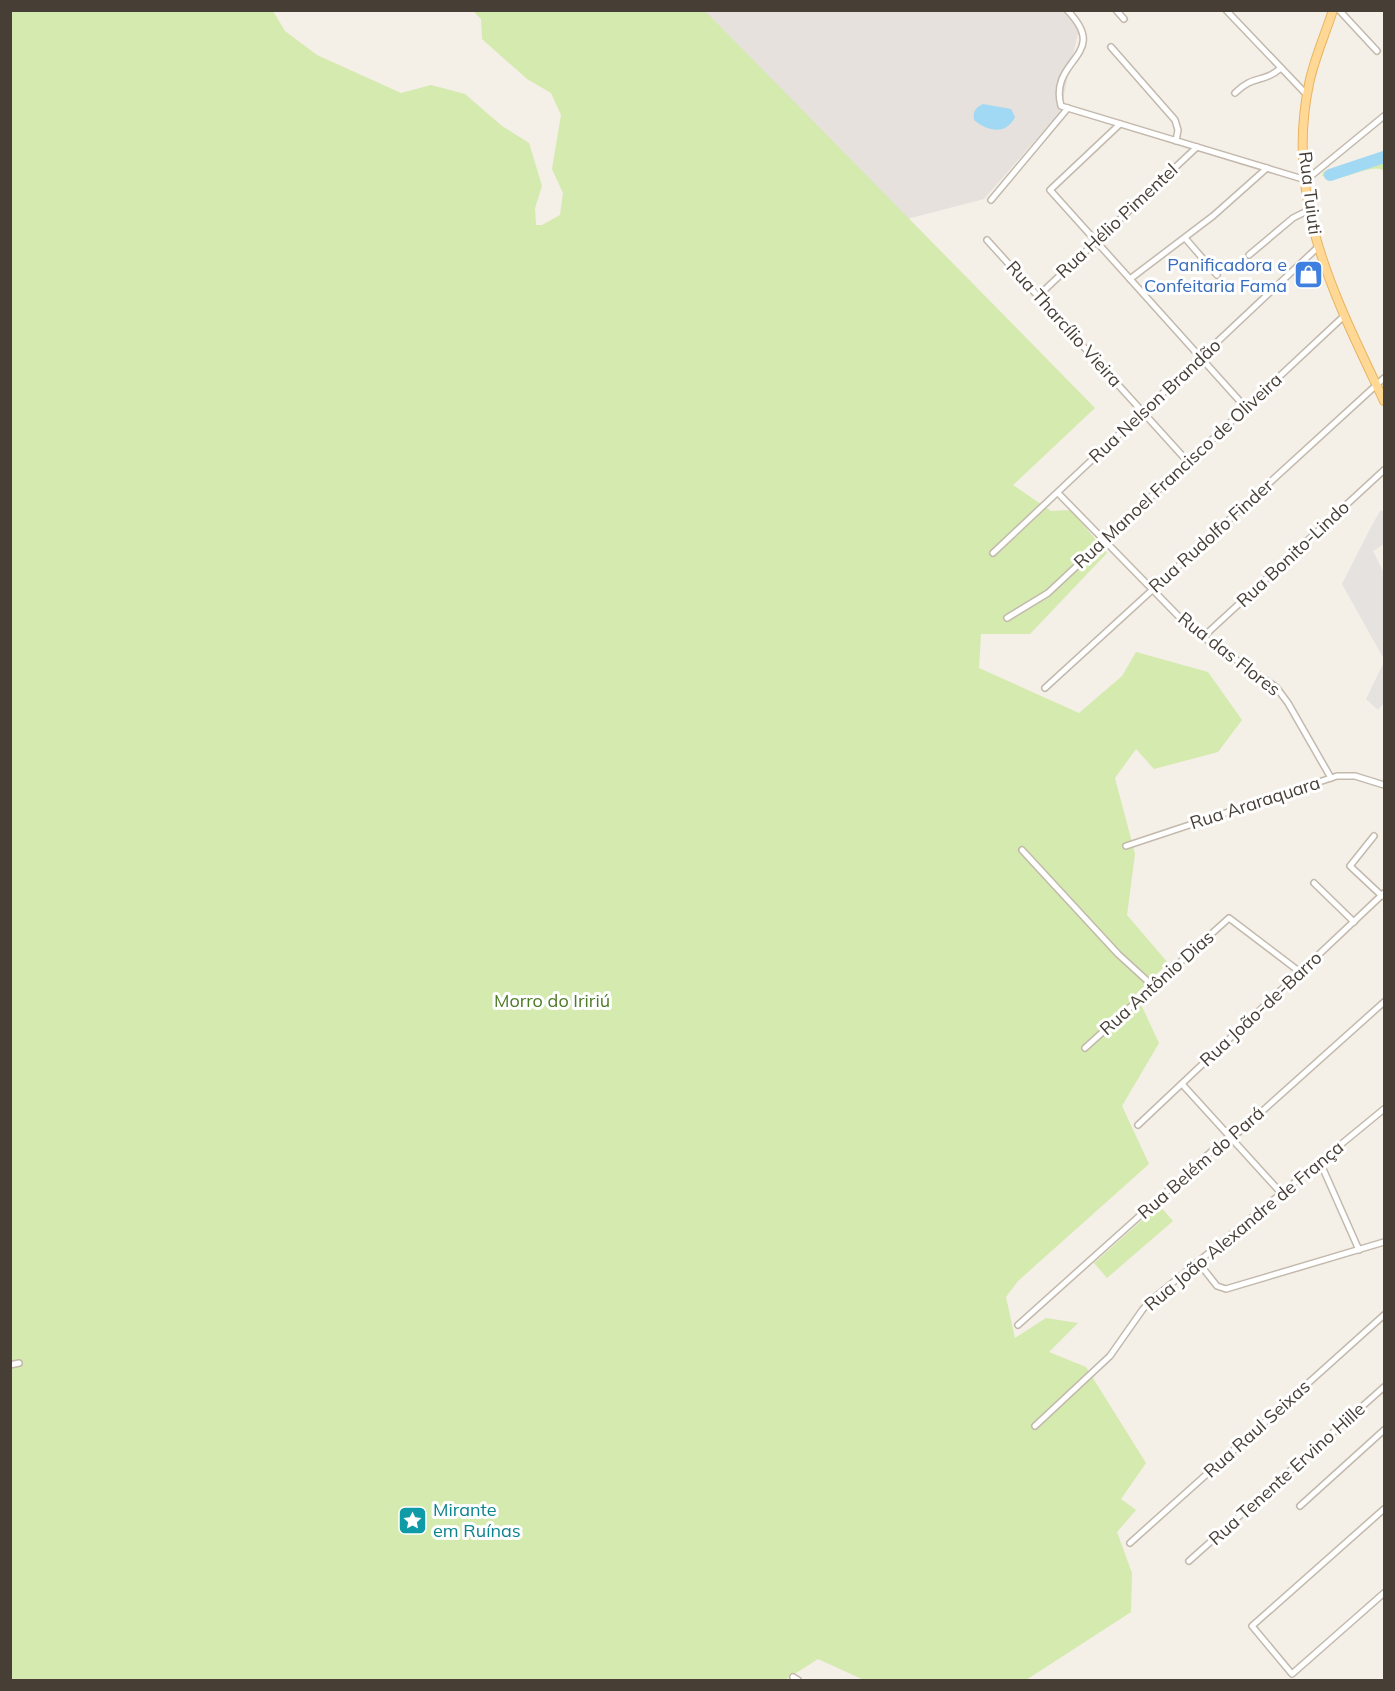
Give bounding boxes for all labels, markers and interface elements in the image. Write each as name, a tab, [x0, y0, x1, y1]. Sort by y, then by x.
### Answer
street label: Rua Tuiuti	[1294, 150, 1327, 236]
street label: Rua Hélio Pimentel	[1051, 158, 1182, 283]
place label: Panificadora e Confeitaria Fama	[1144, 253, 1287, 297]
street label: Rua Tharcílio Vieira	[1002, 256, 1127, 392]
shop icon: Panificadora e Confeitaria Fama	[1292, 259, 1324, 291]
street label: Rua Nelson Brandão	[1084, 333, 1225, 468]
street label: Rua Manoel Francisco de Oliveira	[1069, 368, 1287, 573]
street label: Rua Rudolfo Finder	[1144, 473, 1278, 598]
street label: Rua Bonito-Lindo	[1231, 495, 1354, 612]
street label: Rua das Flores	[1174, 607, 1285, 701]
street label: Rua Araraquara	[1187, 771, 1323, 834]
street label: Rua Antônio Dias	[1095, 925, 1219, 1040]
street label: Rua João-de-Barro	[1195, 946, 1327, 1071]
park label: Morro do Iririú	[494, 989, 610, 1012]
street label: Rua Belém do Pará	[1133, 1101, 1269, 1224]
street label: Rua João Alexandre de França	[1139, 1136, 1348, 1316]
street label: Rua Raul Seixas	[1199, 1375, 1315, 1483]
street label: Rua Tenente Ervino Hille	[1204, 1397, 1370, 1550]
place label: Mirante em Ruínas	[433, 1498, 521, 1542]
place icon: Mirante em Ruínas	[396, 1504, 428, 1536]

